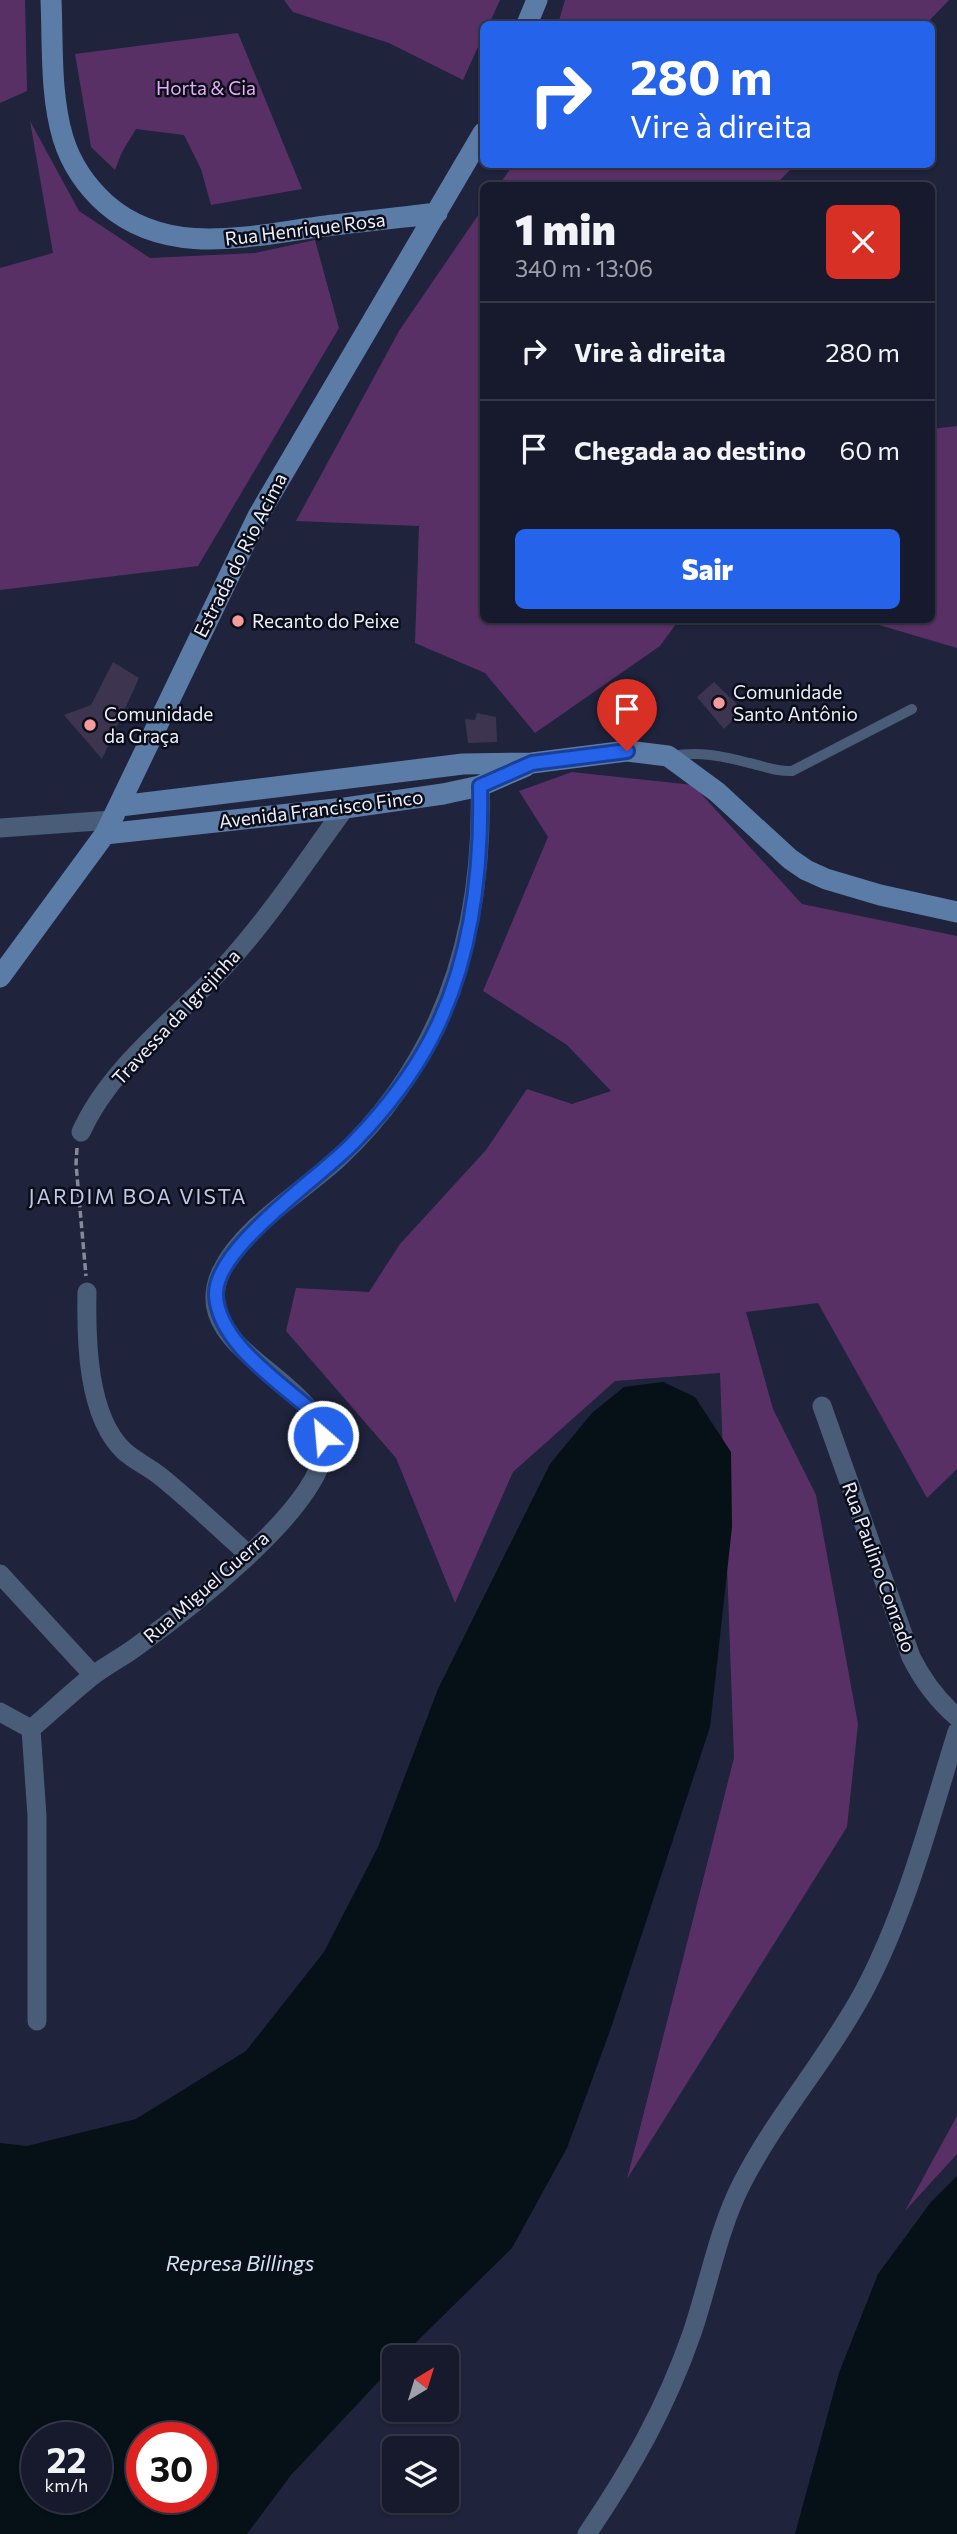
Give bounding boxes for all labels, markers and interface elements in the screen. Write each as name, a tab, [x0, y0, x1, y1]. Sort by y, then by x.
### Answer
text: 280 m	[630, 45, 773, 105]
icon: right	[515, 49, 606, 140]
park label: Horta & Cia	[156, 76, 256, 99]
text: Vire à direita	[630, 105, 812, 145]
text: 1 min	[515, 202, 616, 254]
button: close	[826, 205, 900, 279]
street label: Rua Henrique Rosa	[223, 207, 387, 250]
text: 340 m · 13:06	[515, 254, 653, 282]
icon: right	[515, 332, 553, 370]
text: Vire à direita	[574, 336, 726, 367]
text: 280 m	[825, 336, 900, 367]
icon: arrive	[515, 430, 553, 468]
text: Chegada ao destino	[574, 434, 806, 465]
text: 60 m	[840, 434, 900, 465]
street label: Estrada do Rio Acima	[188, 469, 291, 641]
button: Sair	[515, 529, 900, 609]
place label: Recanto do Peixe	[252, 609, 399, 632]
marker: Recanto do Peixe	[230, 613, 246, 629]
pin	[597, 679, 657, 751]
place label: Comunidade Santo Antônio	[733, 680, 858, 725]
icon: arrive	[608, 690, 646, 728]
marker: Comunidade Santo Antônio	[711, 695, 727, 711]
place label: Comunidade da Graça	[104, 702, 213, 747]
marker: Comunidade da Graça	[82, 717, 98, 733]
street label: Avenida Francisco Finco	[217, 785, 424, 832]
street label: Travessa da Igrejinha	[107, 944, 244, 1089]
district label: JARDIM BOA VISTA	[28, 1183, 248, 1208]
position arrow	[286, 1399, 360, 1473]
street label: Rua Paulino Conrado	[838, 1478, 921, 1655]
street label: Rua Miguel Guerra	[138, 1526, 273, 1647]
water label: Represa Billings	[166, 2250, 314, 2275]
north arrow	[382, 2345, 458, 2422]
map controls	[382, 2345, 459, 2513]
speed limit sign: 30	[126, 2422, 217, 2513]
button: layers	[382, 2436, 459, 2513]
text: 22	[47, 2437, 86, 2480]
text: km/h	[45, 2474, 88, 2496]

